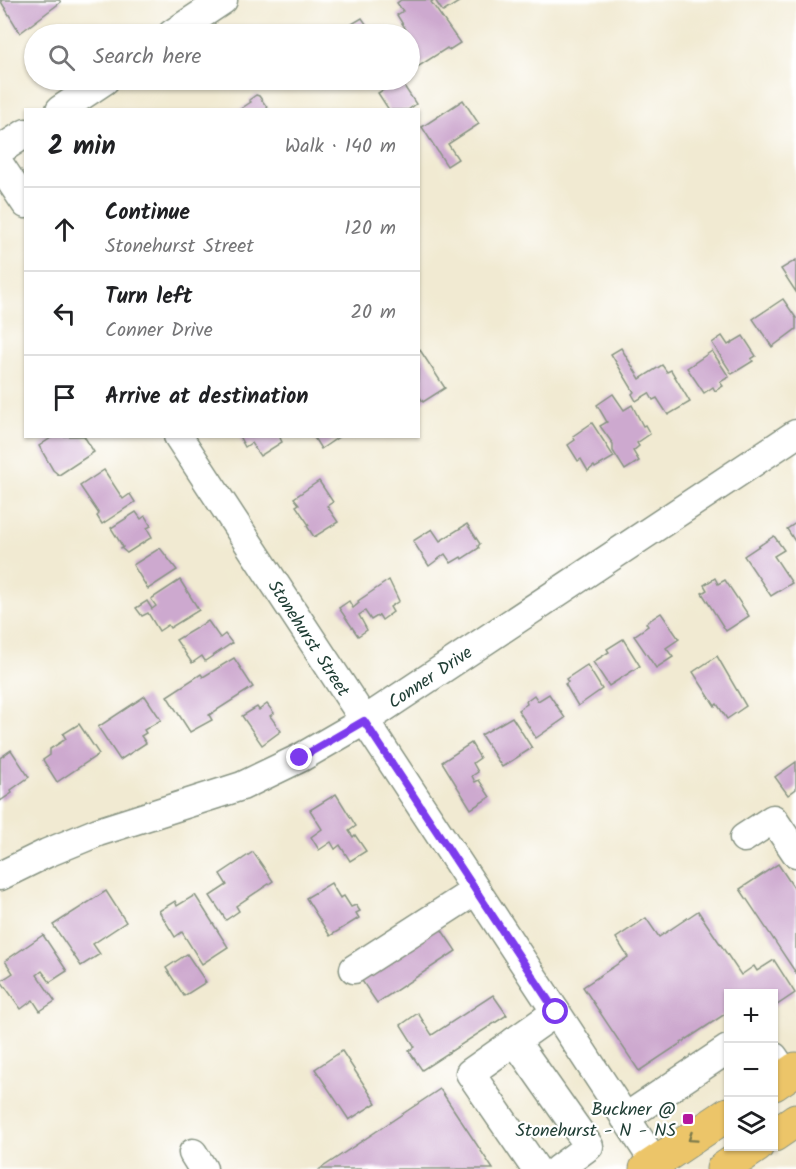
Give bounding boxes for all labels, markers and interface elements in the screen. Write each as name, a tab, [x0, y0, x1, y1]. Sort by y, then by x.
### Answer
search box	[24, 24, 420, 90]
text: Search here	[93, 40, 201, 75]
icon: search	[45, 41, 78, 74]
text: 2 min	[48, 126, 116, 168]
text: Walk · 140 m	[285, 131, 396, 163]
text: Continue	[105, 196, 190, 231]
icon: ahead	[48, 213, 81, 246]
text: 120 m	[344, 213, 396, 245]
text: Stonehurst Street	[105, 231, 254, 263]
text: Turn left	[105, 280, 192, 315]
icon: left	[48, 297, 81, 330]
text: 20 m	[350, 297, 396, 329]
text: Conner Drive	[105, 315, 213, 347]
text: Arrive at destination	[105, 380, 308, 415]
icon: arrive	[48, 381, 81, 414]
street label: Stonehurst Street	[259, 575, 357, 704]
street label: Conner Drive	[383, 639, 479, 717]
route end	[286, 744, 312, 770]
map controls	[724, 989, 778, 1151]
button: +	[724, 989, 778, 1043]
route start	[542, 998, 568, 1024]
button: −	[724, 1043, 778, 1097]
place label: Buckner @ Stonehurst - N - NS	[515, 1096, 676, 1146]
button: layers	[724, 1097, 778, 1151]
marker: Buckner @ Stonehurst - N - NS	[681, 1112, 695, 1126]
one-way arrow	[687, 1131, 698, 1142]

